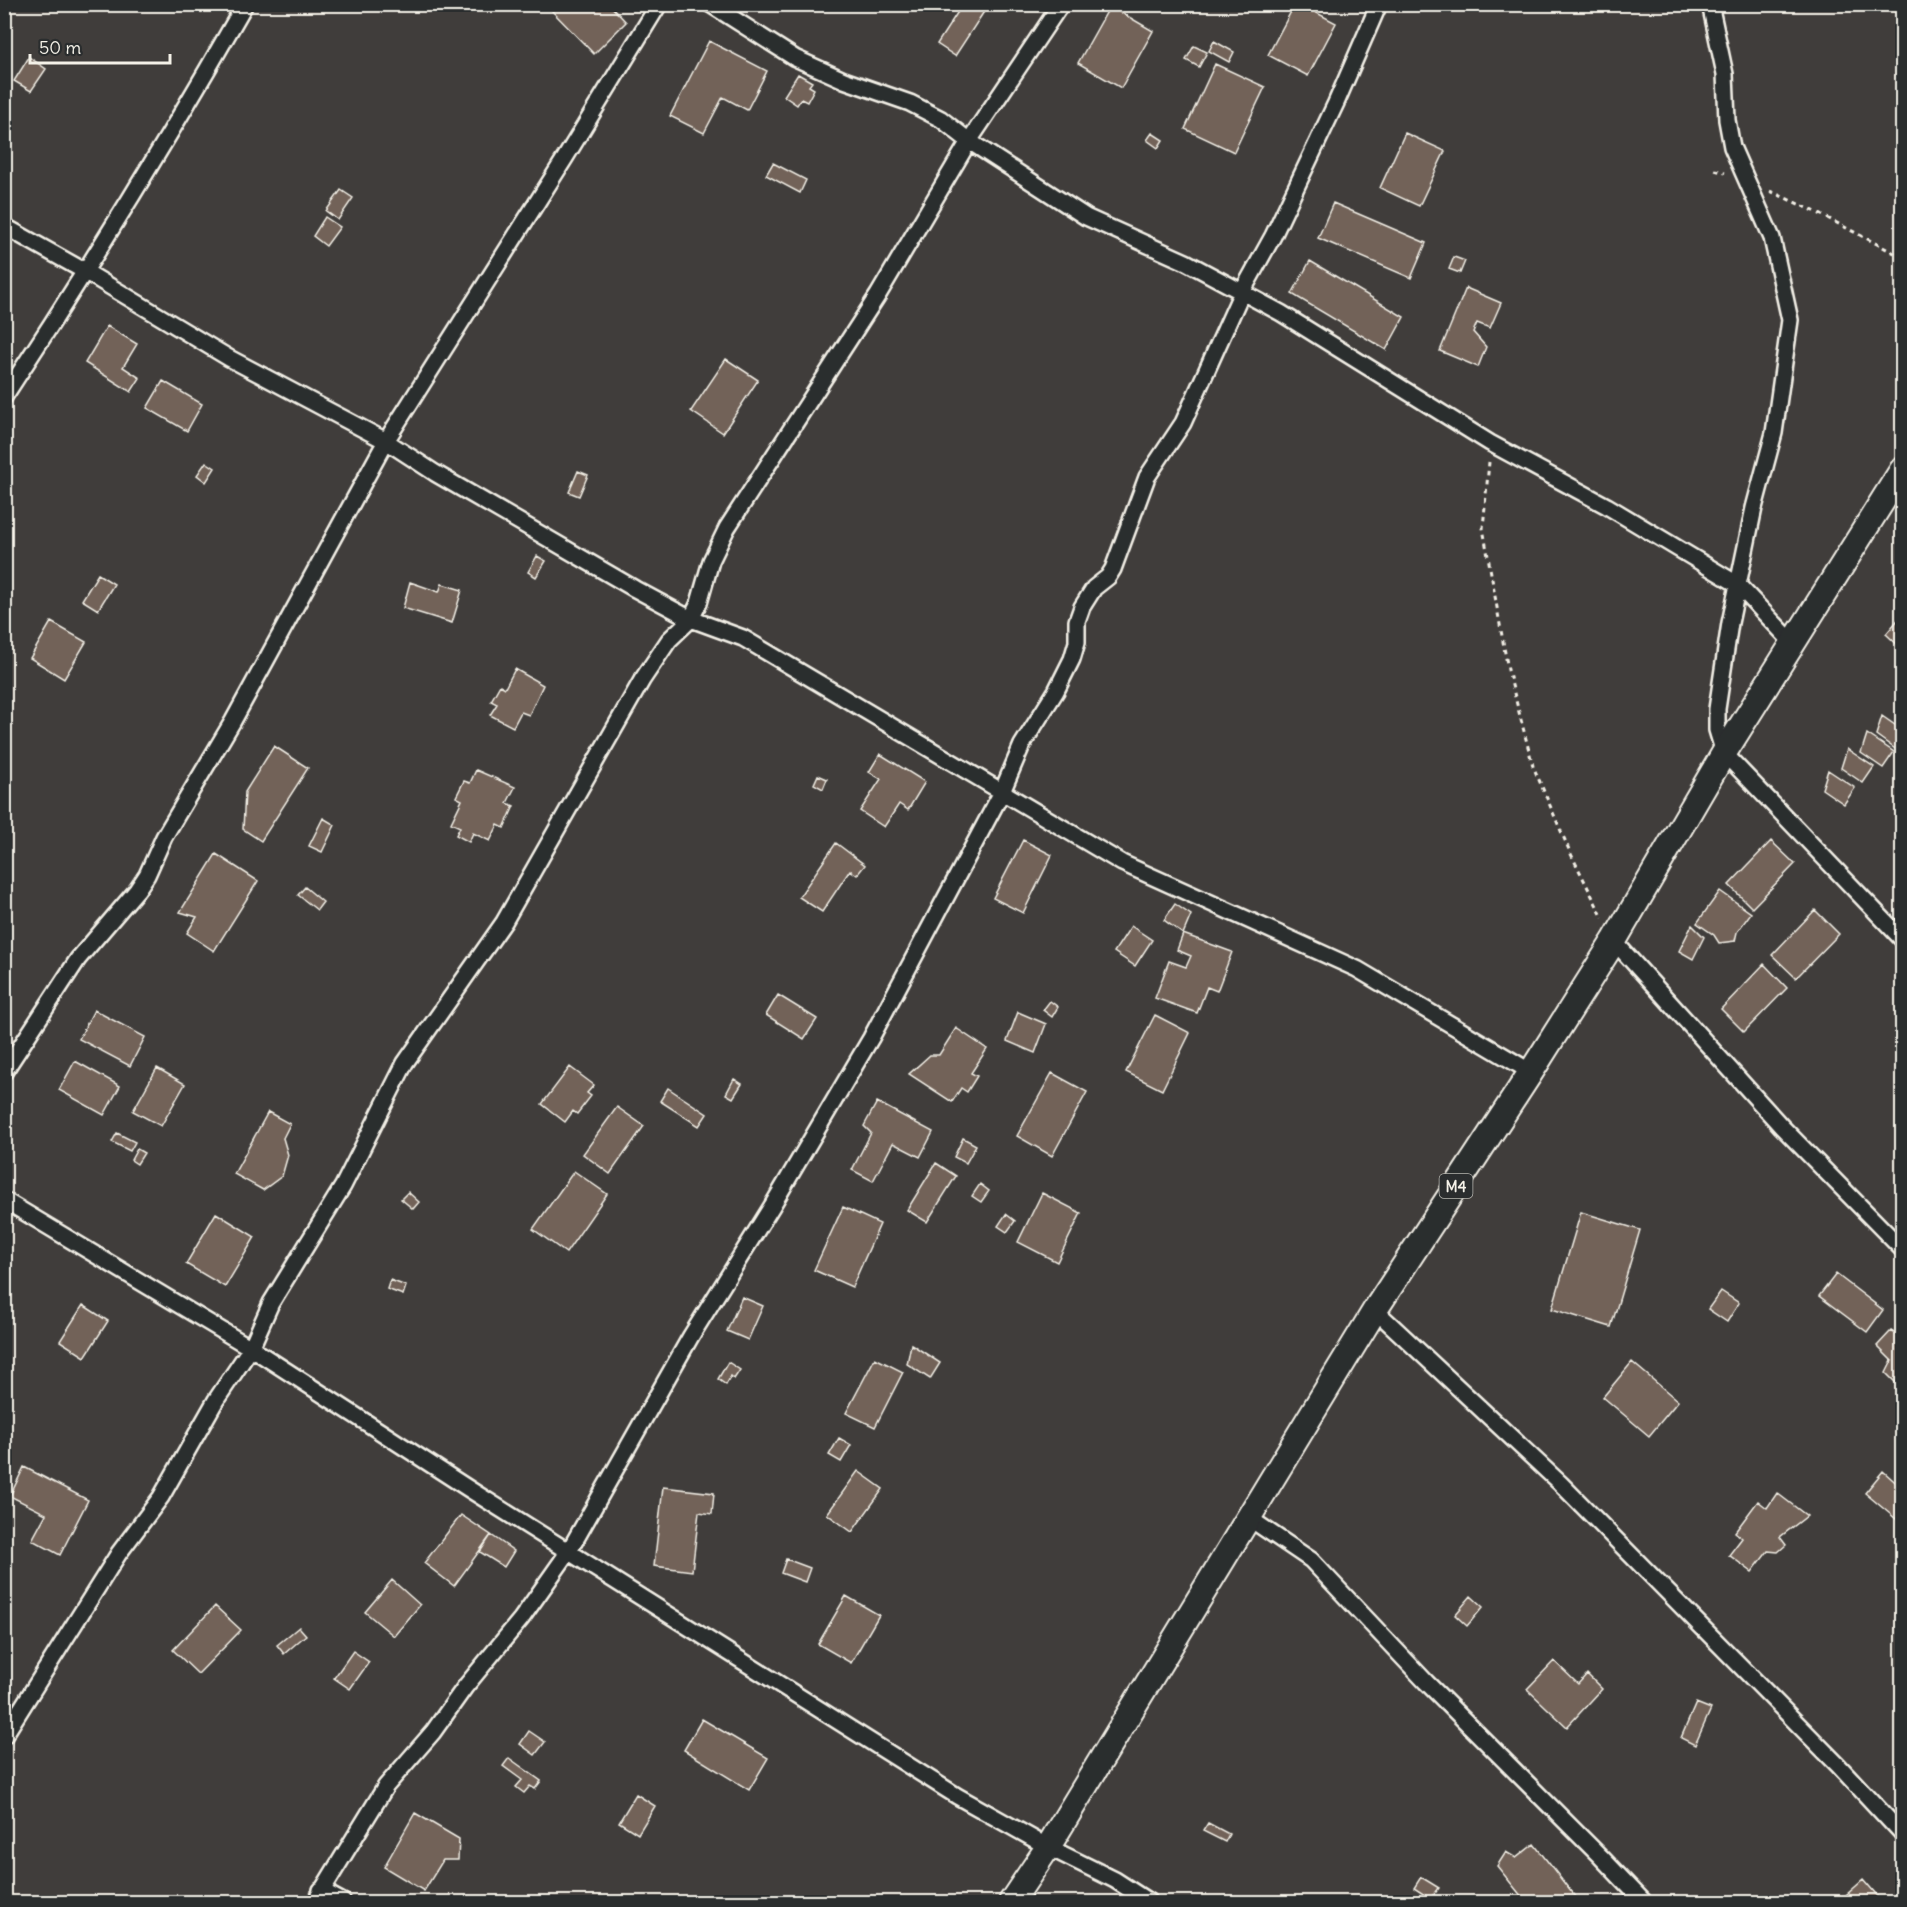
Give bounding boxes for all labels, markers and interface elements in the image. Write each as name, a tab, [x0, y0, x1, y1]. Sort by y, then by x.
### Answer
scale bar	[30, 27, 170, 65]
text: 50 m	[39, 36, 81, 59]
road number: M4	[1440, 1174, 1472, 1198]

